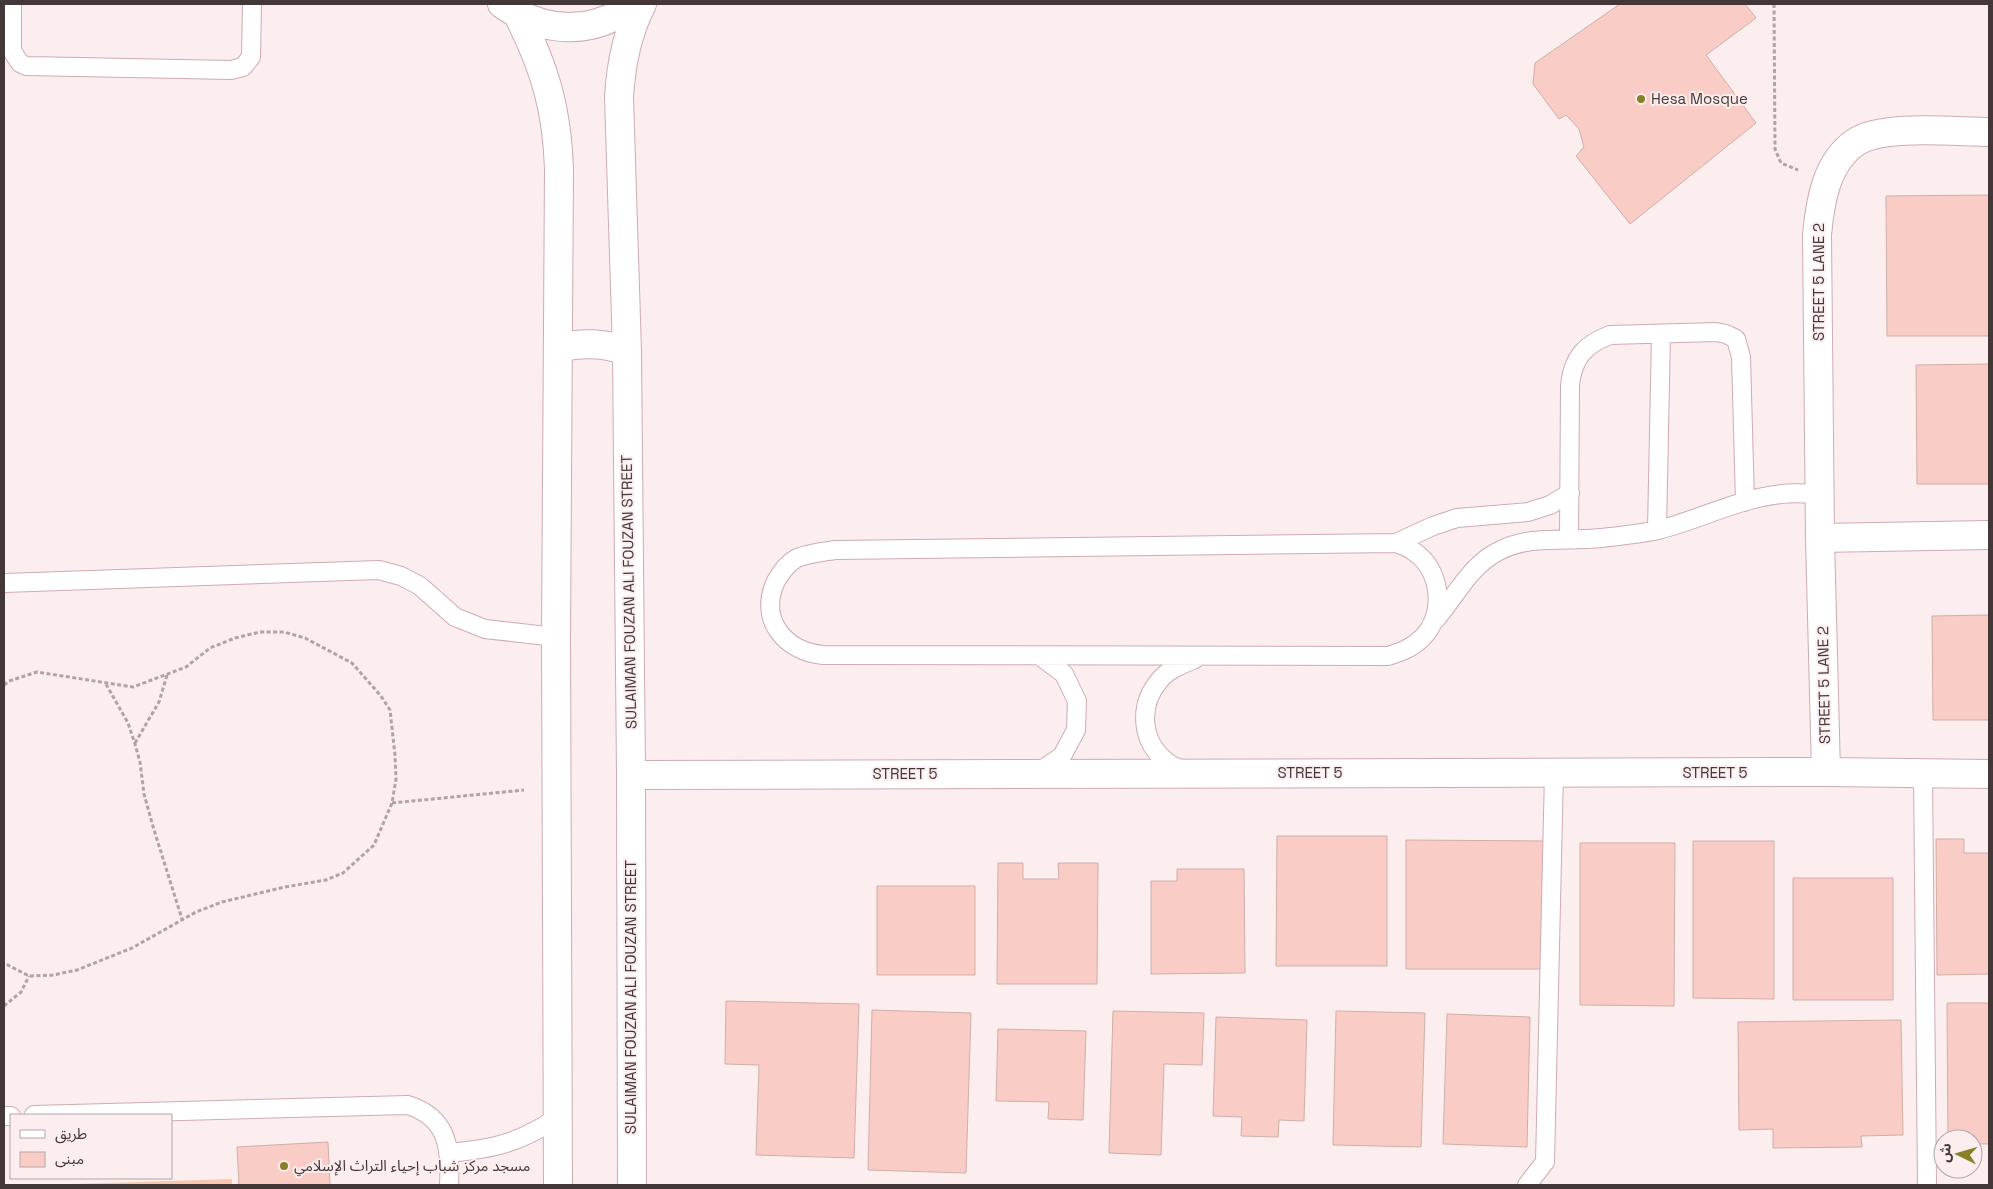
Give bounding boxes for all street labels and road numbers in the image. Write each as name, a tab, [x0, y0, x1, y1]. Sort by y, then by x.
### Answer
street label: STREET 5 LANE 2	[1809, 223, 1828, 341]
street label: SULAIMAN FOUZAN ALI FOUZAN STREET	[617, 455, 640, 729]
street label: STREET 5 LANE 2	[1813, 626, 1834, 744]
street label: STREET 5	[1277, 763, 1343, 782]
street label: STREET 5	[1682, 763, 1748, 782]
street label: STREET 5	[872, 764, 938, 783]
street label: SULAIMAN FOUZAN ALI FOUZAN STREET	[621, 860, 640, 1134]

